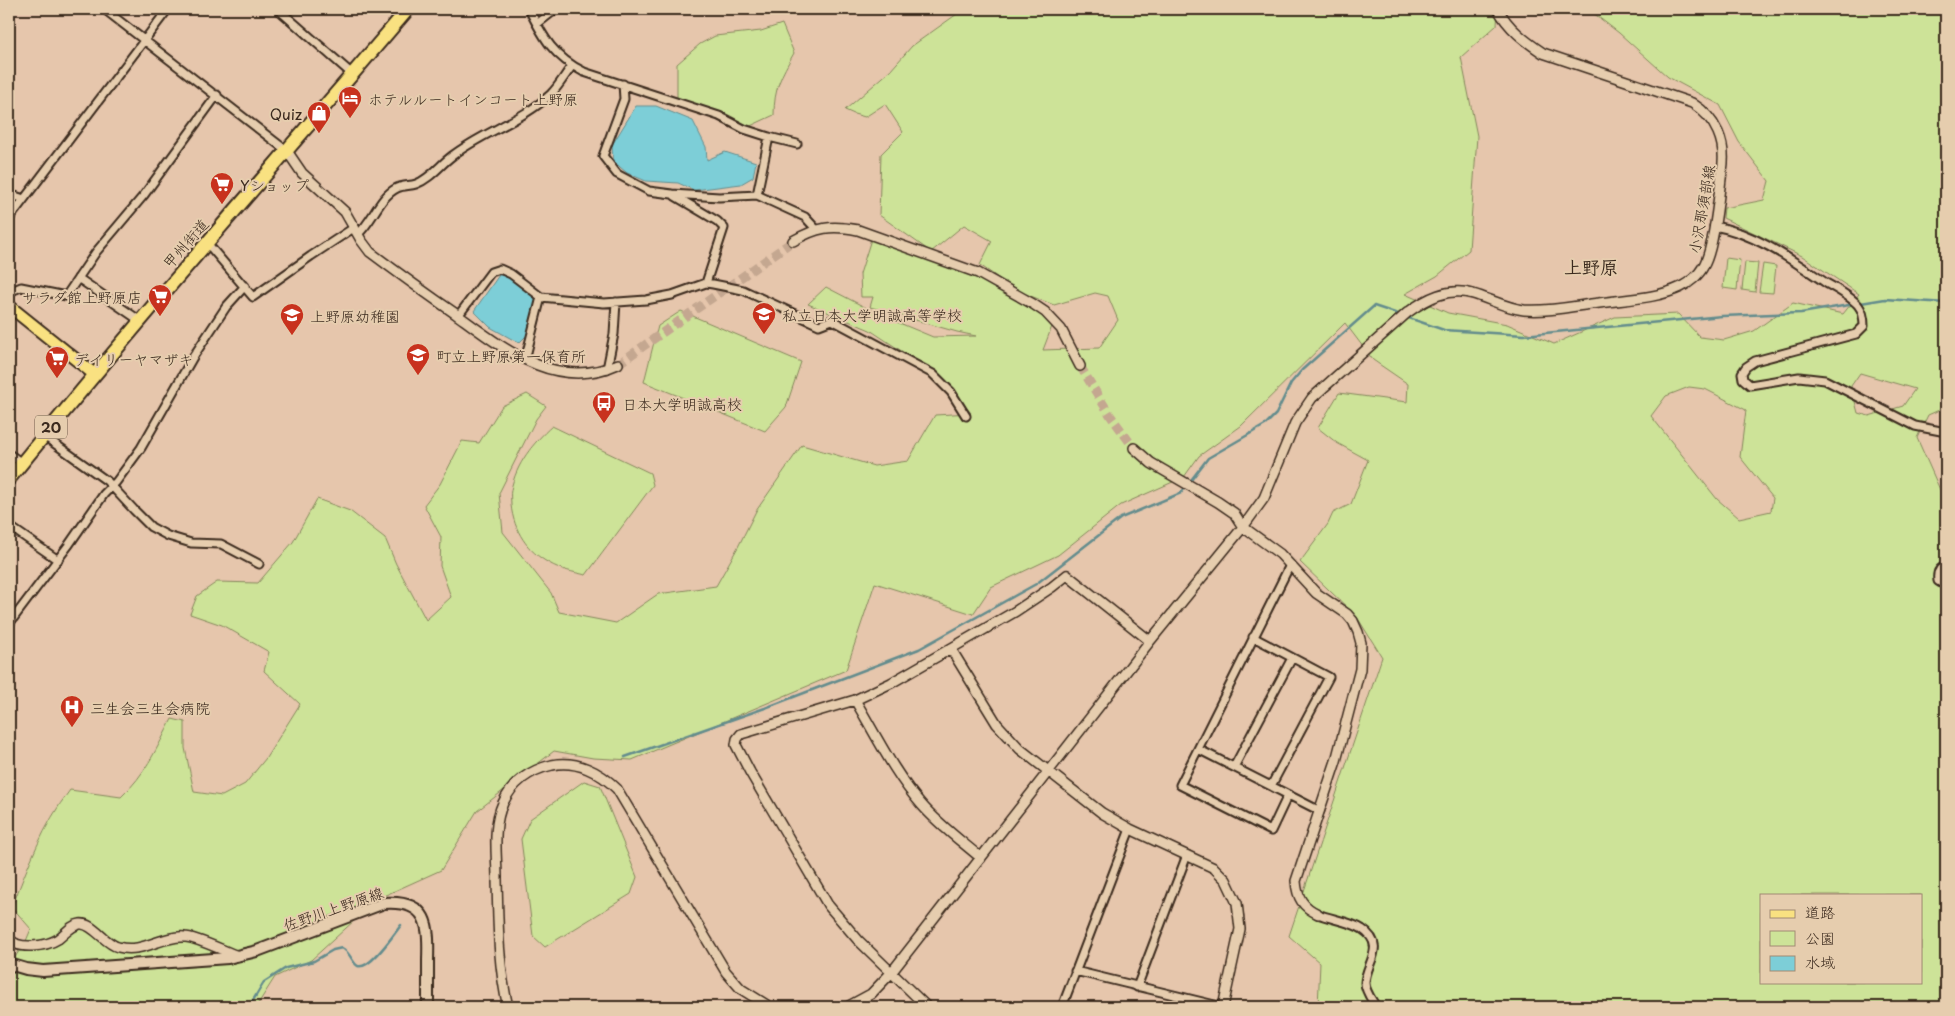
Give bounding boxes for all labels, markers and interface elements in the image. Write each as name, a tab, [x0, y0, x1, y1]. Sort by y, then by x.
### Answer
hotel icon: ホテルルートインコート上野原	[337, 85, 363, 119]
place label: ホテルルートインコート上野原	[368, 87, 578, 110]
shop icon: Quiz	[306, 100, 332, 134]
place label: Quiz	[270, 102, 302, 125]
street label: 小沢那須部線	[1682, 163, 1720, 255]
supermarket icon: Yショップ	[209, 171, 235, 205]
place label: Yショップ	[240, 173, 309, 196]
street label: 甲州街道	[157, 213, 213, 273]
district label: 上野原	[1564, 253, 1618, 280]
supermarket icon: サラダ館上野原店	[147, 283, 173, 317]
place label: サラダ館上野原店	[22, 285, 142, 308]
school or university icon: 私立日本大学明誠高等学校	[751, 301, 777, 335]
school or university icon: 上野原幼稚園	[279, 302, 305, 336]
place label: 私立日本大学明誠高等学校	[782, 303, 962, 326]
place label: 上野原幼稚園	[310, 304, 400, 327]
school or university icon: 町立上野原第一保育所	[405, 342, 431, 376]
place label: 町立上野原第一保育所	[436, 344, 586, 367]
supermarket icon: デイリーヤマザキ	[44, 345, 70, 379]
place label: デイリーヤマザキ	[74, 347, 193, 370]
bus stop icon: 日本大学明誠高校	[591, 390, 617, 424]
place label: 日本大学明誠高校	[622, 392, 742, 415]
road number: 20	[35, 416, 67, 438]
hospital icon: 三生会三生会病院	[59, 694, 85, 728]
place label: 三生会三生会病院	[90, 696, 210, 719]
street label: 佐野川上野原線	[280, 880, 386, 936]
legend	[1760, 894, 1922, 984]
text: 道路	[1805, 900, 1835, 923]
text: 公園	[1805, 926, 1835, 949]
text: 水域	[1805, 950, 1835, 973]

